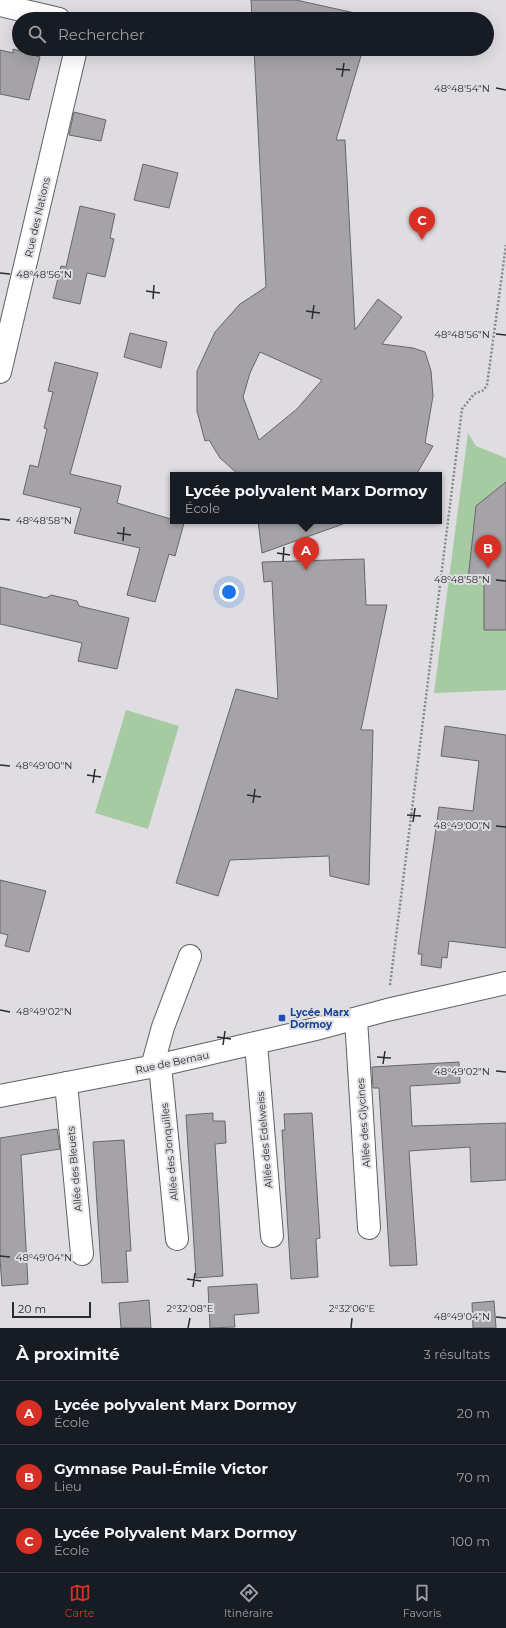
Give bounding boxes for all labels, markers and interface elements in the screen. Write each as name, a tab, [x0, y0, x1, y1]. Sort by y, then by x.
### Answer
search box	[12, 12, 494, 56]
icon: search	[26, 23, 48, 45]
text: Rechercher	[58, 25, 145, 44]
text: 48°48'54"N	[434, 82, 490, 95]
street label: Rue des Nations	[22, 176, 53, 258]
pin: C	[409, 207, 435, 240]
text: 48°48'56"N	[16, 268, 72, 281]
text: 48°48'56"N	[434, 328, 490, 341]
popup	[170, 472, 442, 524]
text: Lycée polyvalent Marx Dormoy	[185, 481, 427, 500]
text: École	[185, 500, 220, 516]
text: 48°48'58"N	[16, 514, 72, 527]
pin: B	[475, 535, 501, 568]
pin: A	[293, 537, 319, 570]
text: 48°48'58"N	[434, 573, 490, 586]
your location	[219, 582, 239, 602]
text: 48°49'00"N	[16, 759, 72, 772]
text: 48°49'00"N	[434, 819, 490, 832]
text: 48°49'02"N	[16, 1005, 72, 1018]
place label: Lycée Marx Dormoy	[290, 1006, 349, 1031]
marker: Lycée Marx Dormoy	[277, 1013, 287, 1023]
street label: Rue de Bernau	[134, 1048, 210, 1077]
text: 48°49'02"N	[434, 1065, 490, 1078]
street label: Allée des Glycines	[354, 1078, 373, 1168]
street label: Allée des Edelweiss	[254, 1091, 275, 1189]
street label: Allée des Jonquilles	[158, 1102, 181, 1201]
street label: Allée des Bleuets	[64, 1126, 85, 1212]
text: 48°49'04"N	[16, 1251, 72, 1264]
scale bar	[12, 1300, 91, 1319]
text: 20 m	[18, 1302, 46, 1316]
text: 2°32'08"E	[167, 1302, 214, 1315]
text: 2°32'06"E	[329, 1302, 376, 1315]
text: 48°49'04"N	[434, 1310, 490, 1323]
text: À proximité	[16, 1344, 120, 1364]
text: 3 résultats	[424, 1346, 490, 1362]
text: Lycée polyvalent Marx Dormoy	[54, 1395, 296, 1414]
text: A	[24, 1405, 34, 1421]
text: 20 m	[457, 1405, 490, 1421]
text: École	[54, 1414, 89, 1430]
text: Gymnase Paul-Émile Victor	[54, 1459, 268, 1478]
text: B	[24, 1469, 34, 1485]
text: 70 m	[457, 1469, 490, 1485]
text: Lieu	[54, 1478, 82, 1494]
text: Lycée Polyvalent Marx Dormoy	[54, 1523, 297, 1542]
text: C	[24, 1533, 34, 1549]
text: 100 m	[451, 1533, 490, 1549]
text: École	[54, 1542, 89, 1558]
tab: Carte	[65, 1582, 94, 1620]
tab: Itinéraire	[224, 1582, 273, 1620]
tab: Favoris	[403, 1582, 441, 1620]

